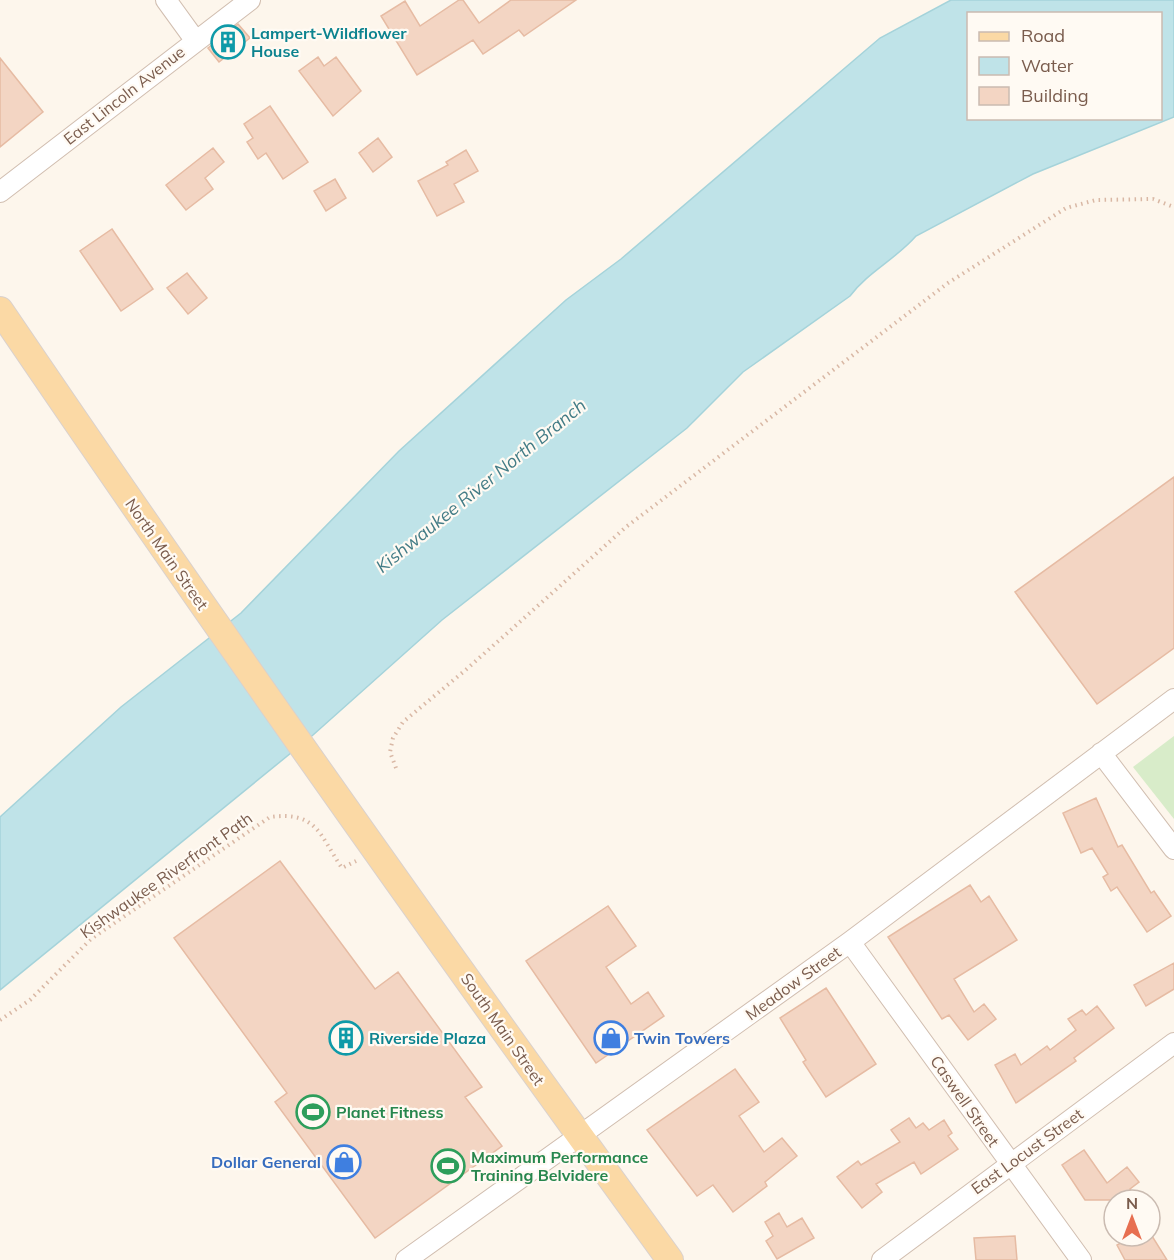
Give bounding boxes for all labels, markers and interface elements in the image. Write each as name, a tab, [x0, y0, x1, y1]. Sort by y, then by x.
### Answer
legend	[967, 12, 1162, 120]
place label: Lampert-Wildflower House	[251, 23, 407, 61]
building icon: Lampert-Wildflower House	[210, 24, 246, 60]
text: Road	[1021, 24, 1065, 47]
street label: East Lincoln Avenue	[59, 41, 189, 149]
text: Water	[1021, 54, 1074, 77]
text: Building	[1021, 84, 1089, 107]
water label: Kishwaukee River North Branch	[371, 394, 591, 578]
street label: North Main Street	[121, 494, 213, 614]
street label: Kishwaukee Riverfront Path	[76, 808, 256, 942]
street label: Meadow Street	[741, 941, 845, 1024]
street label: South Main Street	[457, 969, 549, 1089]
building icon: Riverside Plaza	[328, 1020, 364, 1056]
shop icon: Twin Towers	[593, 1020, 629, 1056]
place label: Riverside Plaza	[369, 1028, 486, 1048]
place label: Twin Towers	[634, 1028, 730, 1048]
street label: Caswell Street	[926, 1052, 1004, 1151]
sports icon: Planet Fitness	[295, 1094, 331, 1130]
place label: Planet Fitness	[336, 1102, 443, 1122]
street label: East Locust Street	[967, 1103, 1087, 1198]
shop icon: Dollar General	[326, 1144, 362, 1180]
place label: Maximum Performance Training Belvidere	[471, 1147, 649, 1185]
sports icon: Maximum Performance Training Belvidere	[430, 1148, 466, 1184]
place label: Dollar General	[211, 1152, 321, 1172]
north arrow	[1102, 1188, 1162, 1248]
text: N	[1126, 1193, 1138, 1213]

